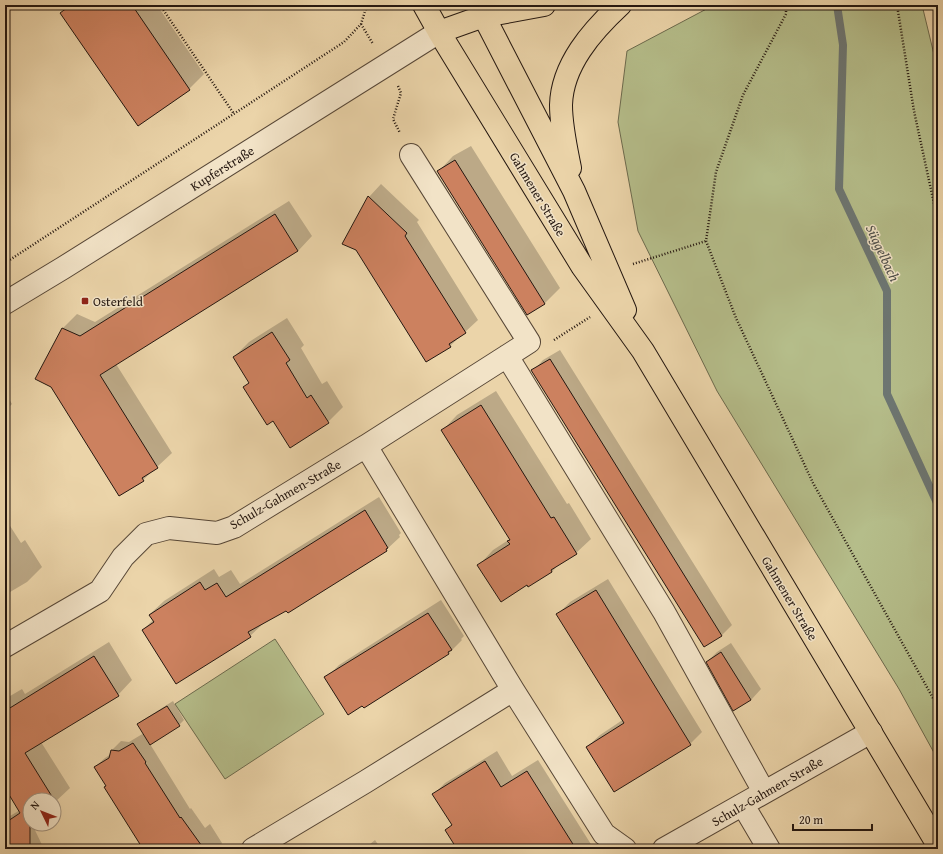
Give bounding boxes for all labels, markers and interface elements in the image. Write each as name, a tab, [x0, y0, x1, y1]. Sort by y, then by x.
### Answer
street label: Kupferstraße	[187, 141, 258, 196]
street label: Gahmener Straße	[505, 148, 570, 240]
water label: Süggelbach	[861, 221, 905, 285]
place label: Osterfeld	[93, 292, 143, 311]
marker: Osterfeld	[80, 296, 90, 306]
street label: Schulz-Gahmen-Straße	[226, 455, 344, 534]
street label: Gahmener Straße	[757, 552, 822, 644]
street label: Schulz-Gahmen-Straße	[708, 752, 826, 831]
north arrow	[22, 792, 62, 832]
text: N	[26, 797, 43, 813]
scale bar	[793, 806, 872, 832]
text: 20 m	[799, 811, 823, 828]

